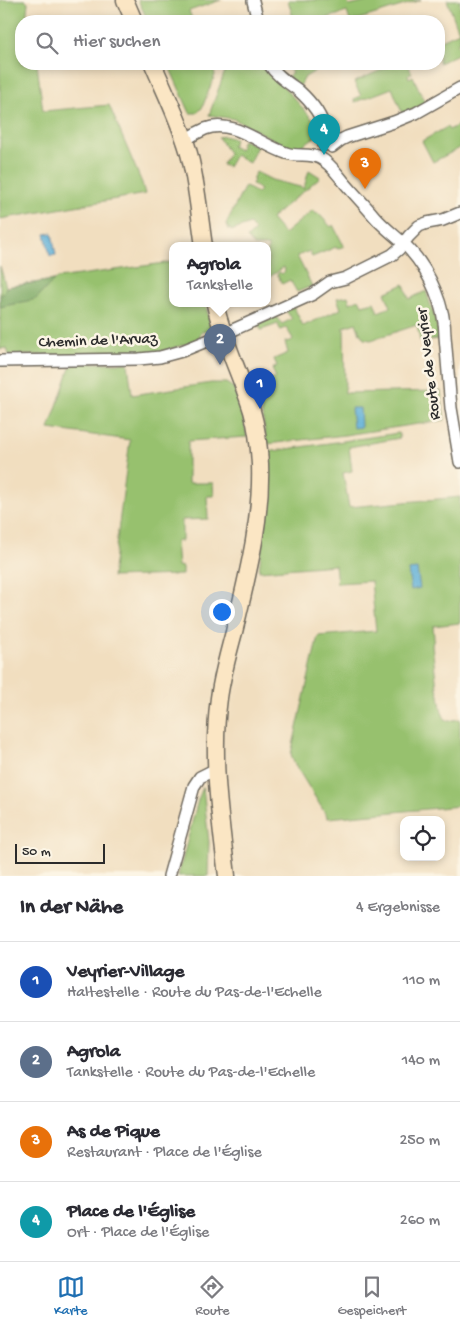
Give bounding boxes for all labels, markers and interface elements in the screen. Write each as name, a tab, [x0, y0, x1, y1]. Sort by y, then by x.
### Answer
search box	[15, 15, 445, 70]
icon: search	[33, 29, 61, 57]
text: Hier suchen	[73, 31, 160, 54]
pin: 4	[308, 114, 340, 155]
pin: 3	[349, 148, 381, 189]
popup	[169, 242, 271, 307]
text: Agrola	[187, 254, 240, 277]
text: Tankstelle	[187, 277, 253, 296]
street label: Route de Veyrier	[414, 306, 446, 421]
pin: 2	[204, 324, 236, 365]
street label: Chemin de l'Arvaz	[38, 330, 159, 354]
pin: 1	[244, 368, 276, 409]
your location	[209, 599, 235, 625]
map controls	[400, 816, 445, 861]
button: locate	[400, 816, 445, 861]
scale bar	[15, 841, 105, 864]
text: 50 m	[22, 844, 51, 861]
text: In der Nähe	[20, 896, 123, 921]
text: 4 Ergebnisse	[356, 899, 440, 918]
text: Veyrier-Village	[67, 961, 184, 984]
text: 1	[33, 972, 39, 991]
text: 110 m	[403, 972, 440, 991]
text: Haltestelle · Route du Pas-de-l'Echelle	[67, 984, 322, 1003]
text: Agrola	[67, 1041, 120, 1064]
text: 2	[32, 1052, 40, 1071]
text: 140 m	[402, 1052, 440, 1071]
text: Tankstelle · Route du Pas-de-l'Echelle	[67, 1064, 315, 1083]
text: As de Pique	[67, 1121, 160, 1144]
text: 3	[32, 1132, 40, 1151]
text: 250 m	[400, 1132, 440, 1151]
text: Restaurant · Place de l'Église	[67, 1144, 262, 1163]
text: Place de l'Église	[67, 1201, 195, 1224]
text: 4	[32, 1212, 40, 1231]
text: 260 m	[400, 1212, 440, 1231]
text: Ort · Place de l'Église	[67, 1224, 209, 1243]
tab: Karte	[54, 1273, 87, 1320]
tab: Route	[195, 1273, 229, 1320]
tab: Gespeichert	[337, 1273, 406, 1320]

